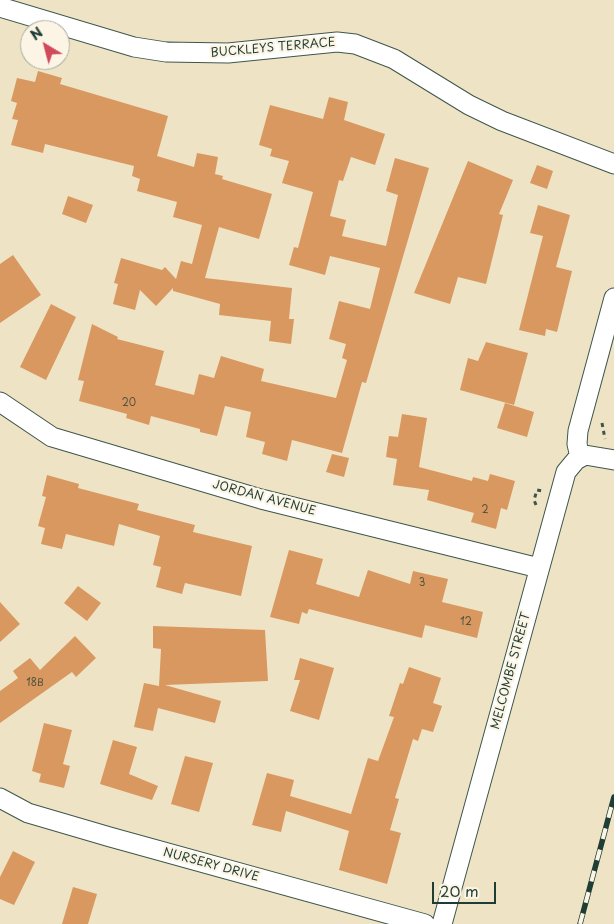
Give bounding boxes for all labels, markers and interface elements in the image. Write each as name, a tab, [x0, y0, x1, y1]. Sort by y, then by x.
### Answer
north arrow	[20, 20, 70, 70]
text: N	[26, 22, 47, 45]
street label: BUCKLEYS TERRACE	[210, 35, 336, 61]
house number: 20	[122, 397, 136, 409]
street label: JORDAN AVENUE	[211, 477, 317, 519]
house number: 2	[481, 504, 489, 516]
house number: 3	[419, 577, 425, 589]
street label: MELCOMBE STREET	[488, 611, 534, 731]
house number: 12	[460, 616, 472, 628]
house number: 18B	[26, 677, 44, 689]
street label: NURSERY DRIVE	[162, 845, 260, 885]
scale bar	[434, 872, 498, 904]
text: 20 m	[440, 879, 479, 902]

